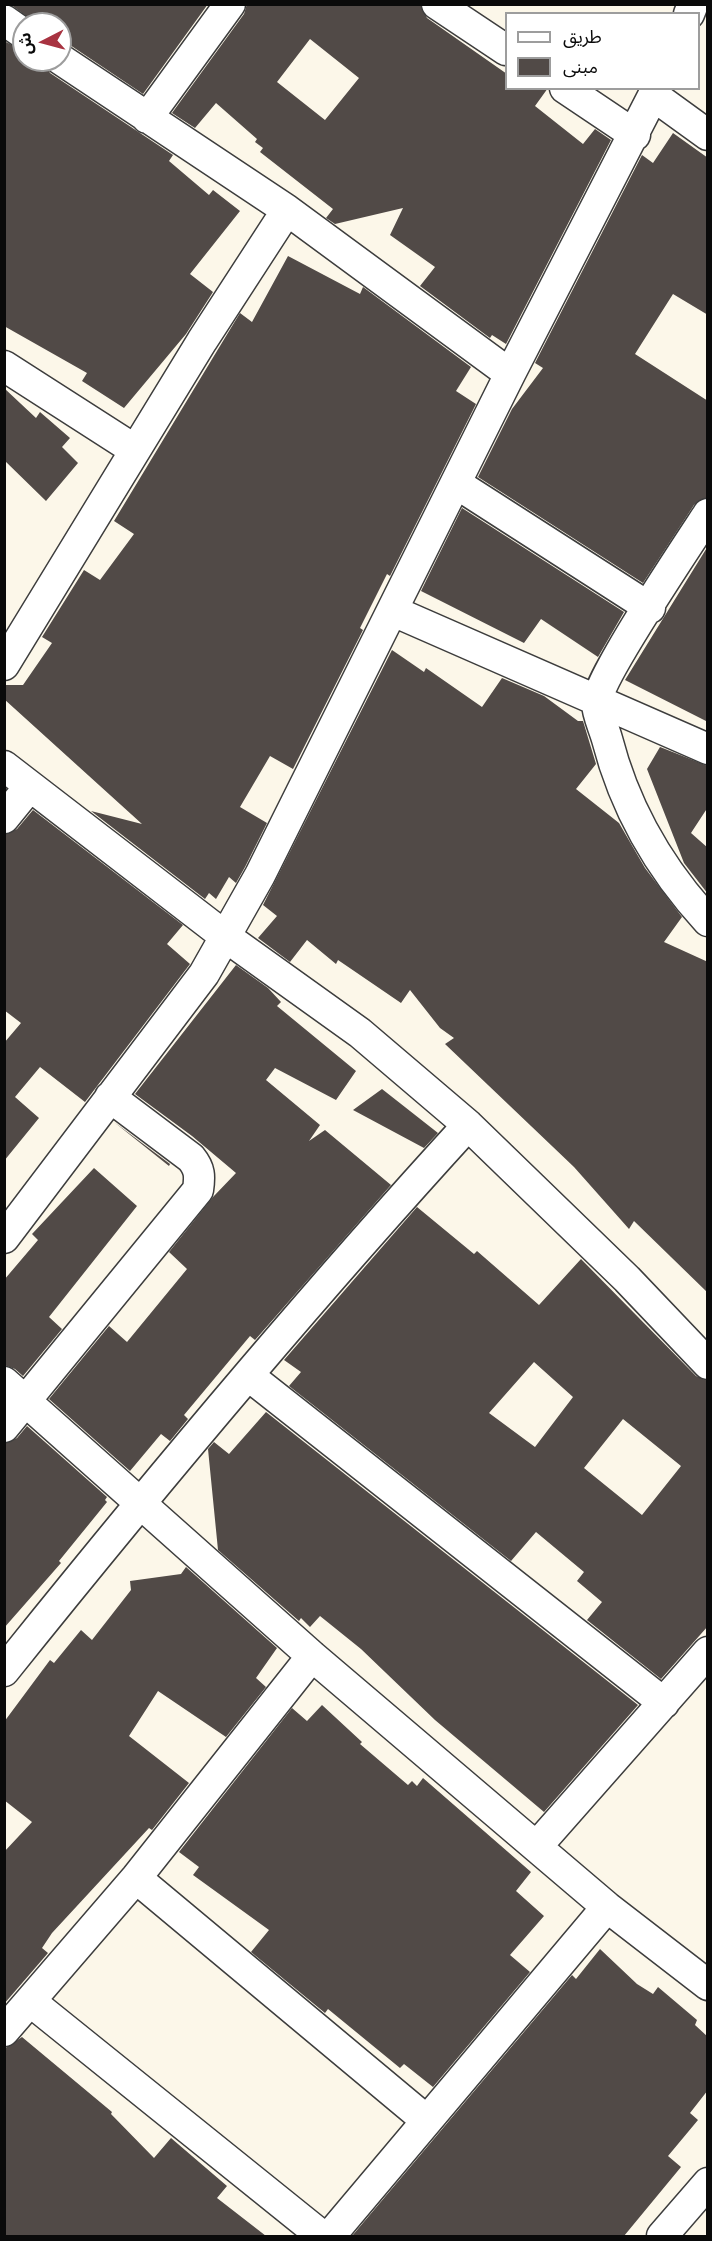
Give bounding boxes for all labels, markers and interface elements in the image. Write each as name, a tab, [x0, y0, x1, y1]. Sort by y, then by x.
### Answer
north arrow	[12, 12, 72, 72]
legend	[505, 12, 700, 90]
text: طريق	[563, 26, 602, 48]
text: ش	[15, 32, 36, 56]
text: مبنى	[563, 56, 598, 78]

